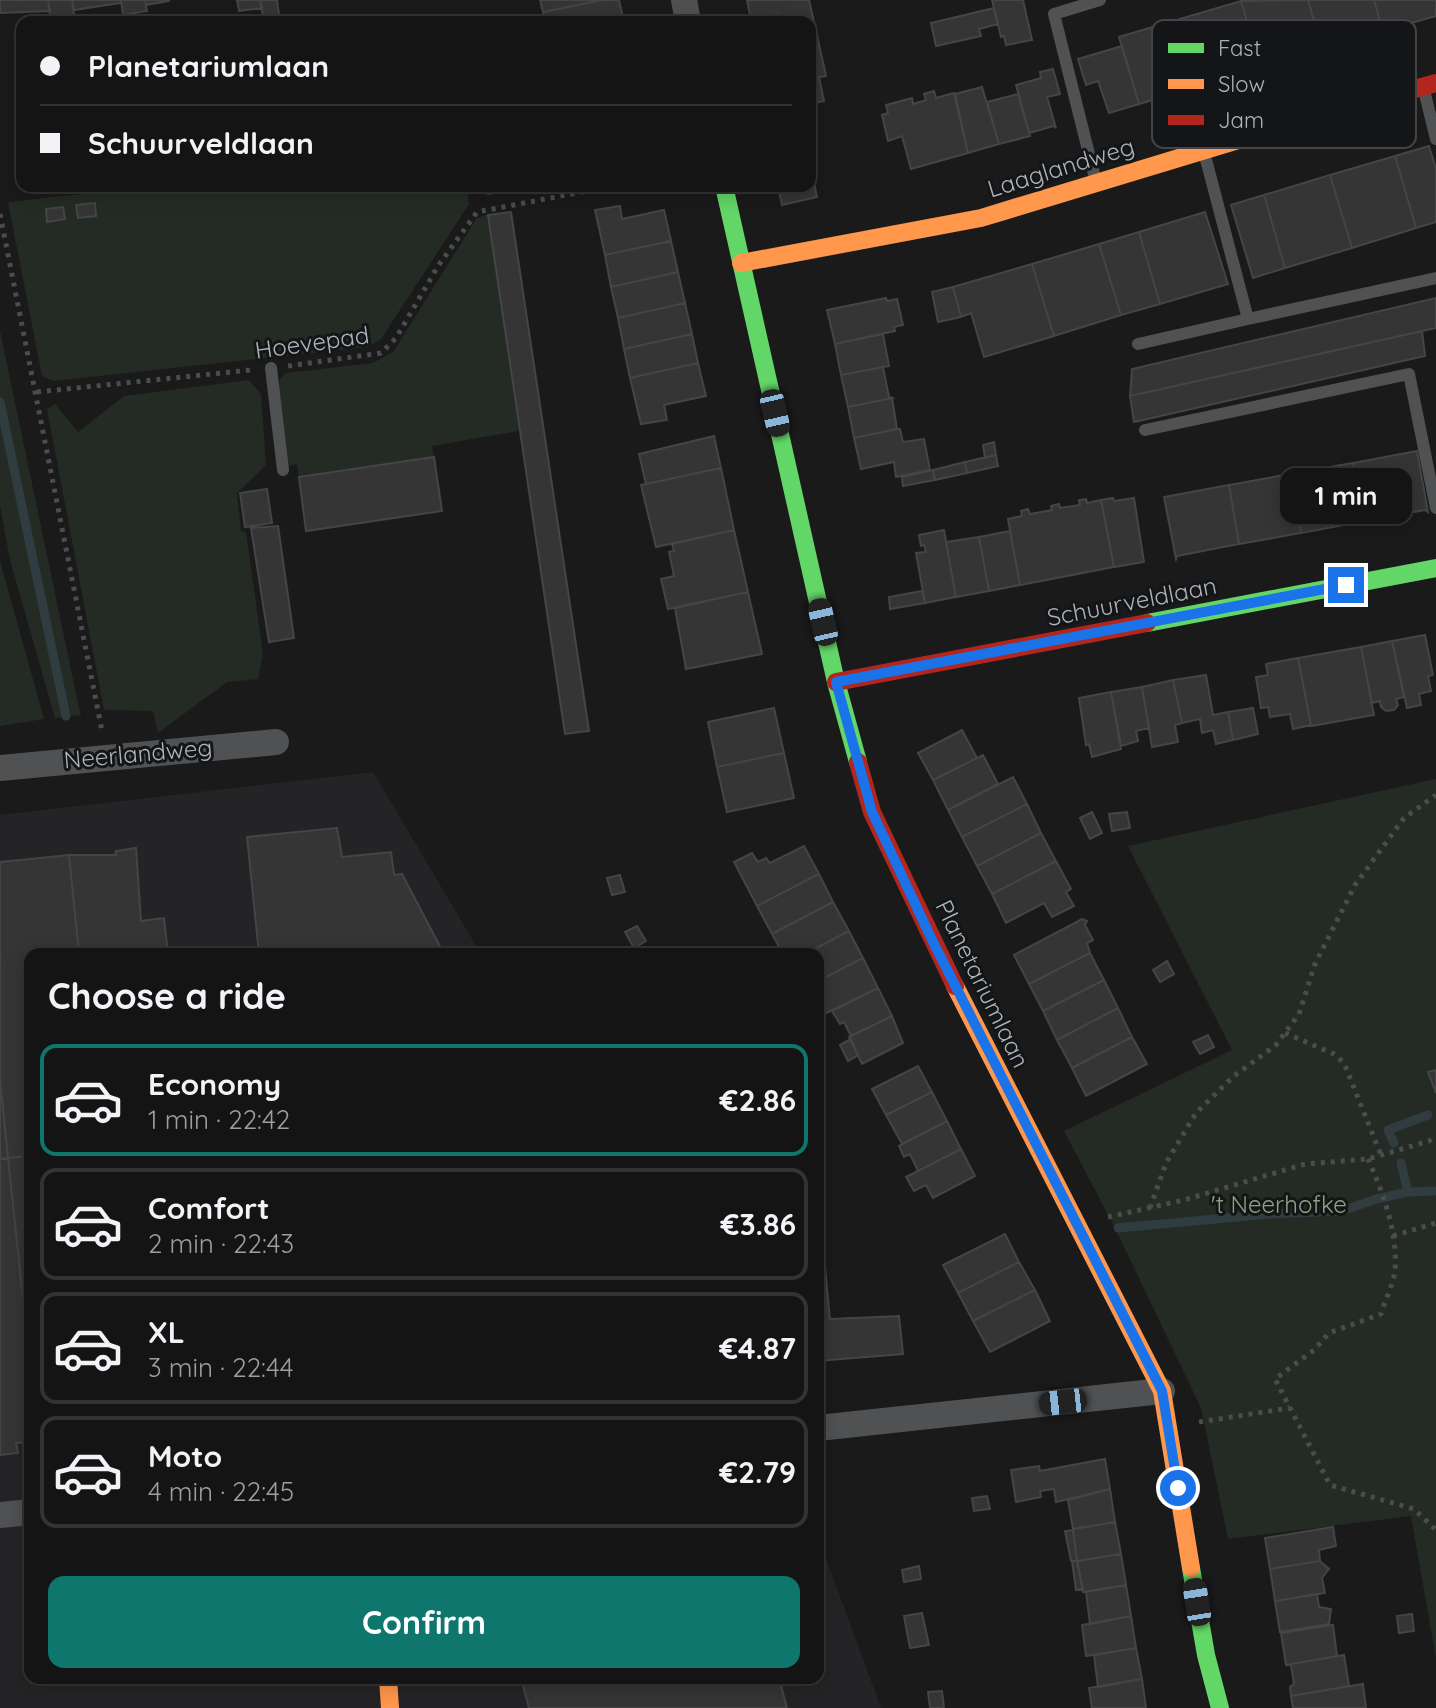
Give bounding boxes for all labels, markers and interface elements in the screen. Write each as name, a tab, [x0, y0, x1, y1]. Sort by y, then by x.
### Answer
legend	[1152, 20, 1416, 148]
text: Fast	[1218, 34, 1261, 62]
text: Planetariumlaan	[88, 47, 329, 85]
text: Slow	[1218, 70, 1265, 98]
text: Jam	[1218, 106, 1264, 134]
text: Schuurveldlaan	[88, 124, 314, 162]
street label: Laaglandweg	[984, 130, 1138, 204]
street label: Hoevepad	[253, 319, 371, 365]
car	[758, 387, 792, 439]
callout: 1 min	[1280, 469, 1412, 525]
text: 1 min	[1315, 479, 1378, 512]
route end	[1328, 567, 1364, 603]
street label: Schuurveldlaan	[1045, 570, 1219, 632]
car	[806, 596, 840, 648]
street label: Neerlandweg	[62, 732, 213, 774]
street label: Planetariumlaan	[929, 895, 1037, 1072]
text: Choose a ride	[48, 973, 286, 1018]
icon: car	[52, 1064, 124, 1136]
text: Economy	[148, 1065, 281, 1103]
text: €2.86	[720, 1081, 796, 1119]
text: 1 min · 22:42	[148, 1103, 290, 1136]
icon: car	[52, 1188, 124, 1260]
text: Comfort	[148, 1189, 269, 1227]
park label: 't Neerhofke	[1211, 1189, 1347, 1219]
text: €3.86	[721, 1205, 796, 1243]
text: 2 min · 22:43	[148, 1227, 294, 1260]
icon: car	[52, 1312, 124, 1384]
text: XL	[148, 1313, 185, 1351]
text: €4.87	[719, 1329, 796, 1367]
text: 3 min · 22:44	[148, 1351, 293, 1384]
car	[1038, 1388, 1088, 1416]
icon: car	[52, 1436, 124, 1508]
text: Moto	[148, 1437, 222, 1475]
text: €2.79	[719, 1453, 796, 1491]
route start	[1160, 1470, 1196, 1506]
text: 4 min · 22:45	[148, 1475, 294, 1508]
button: Confirm	[48, 1576, 800, 1668]
car	[1181, 1576, 1213, 1628]

